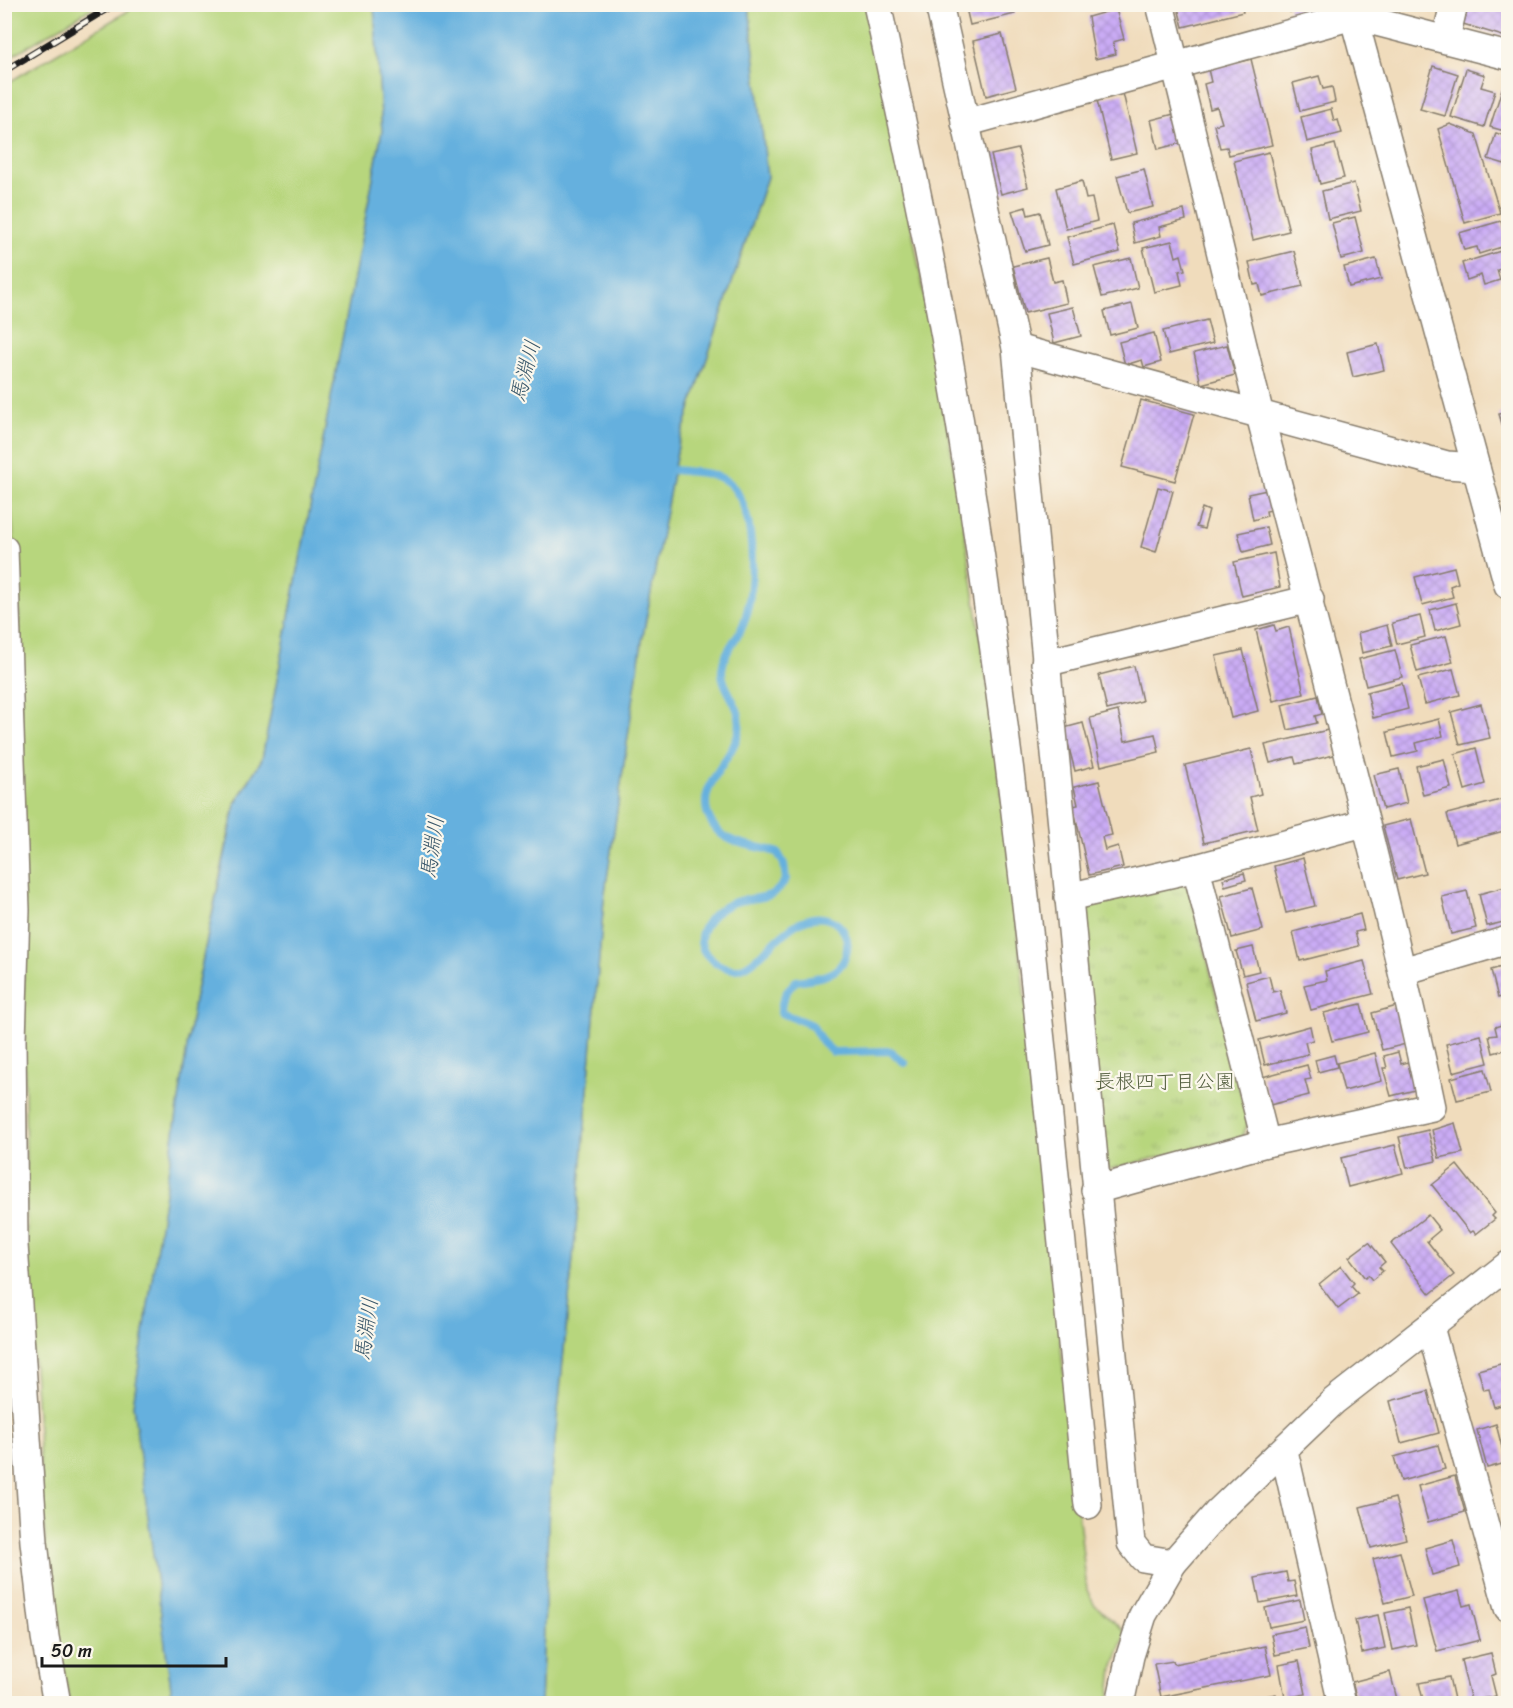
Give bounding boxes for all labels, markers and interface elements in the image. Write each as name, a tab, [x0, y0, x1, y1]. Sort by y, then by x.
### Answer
water label: 馬淵川	[498, 336, 552, 406]
water label: 馬淵川	[409, 813, 455, 881]
park label: 長根四丁目公園	[1095, 1064, 1235, 1099]
water label: 馬淵川	[343, 1295, 389, 1363]
scale bar	[42, 1630, 226, 1668]
text: 50 m	[51, 1635, 92, 1667]

